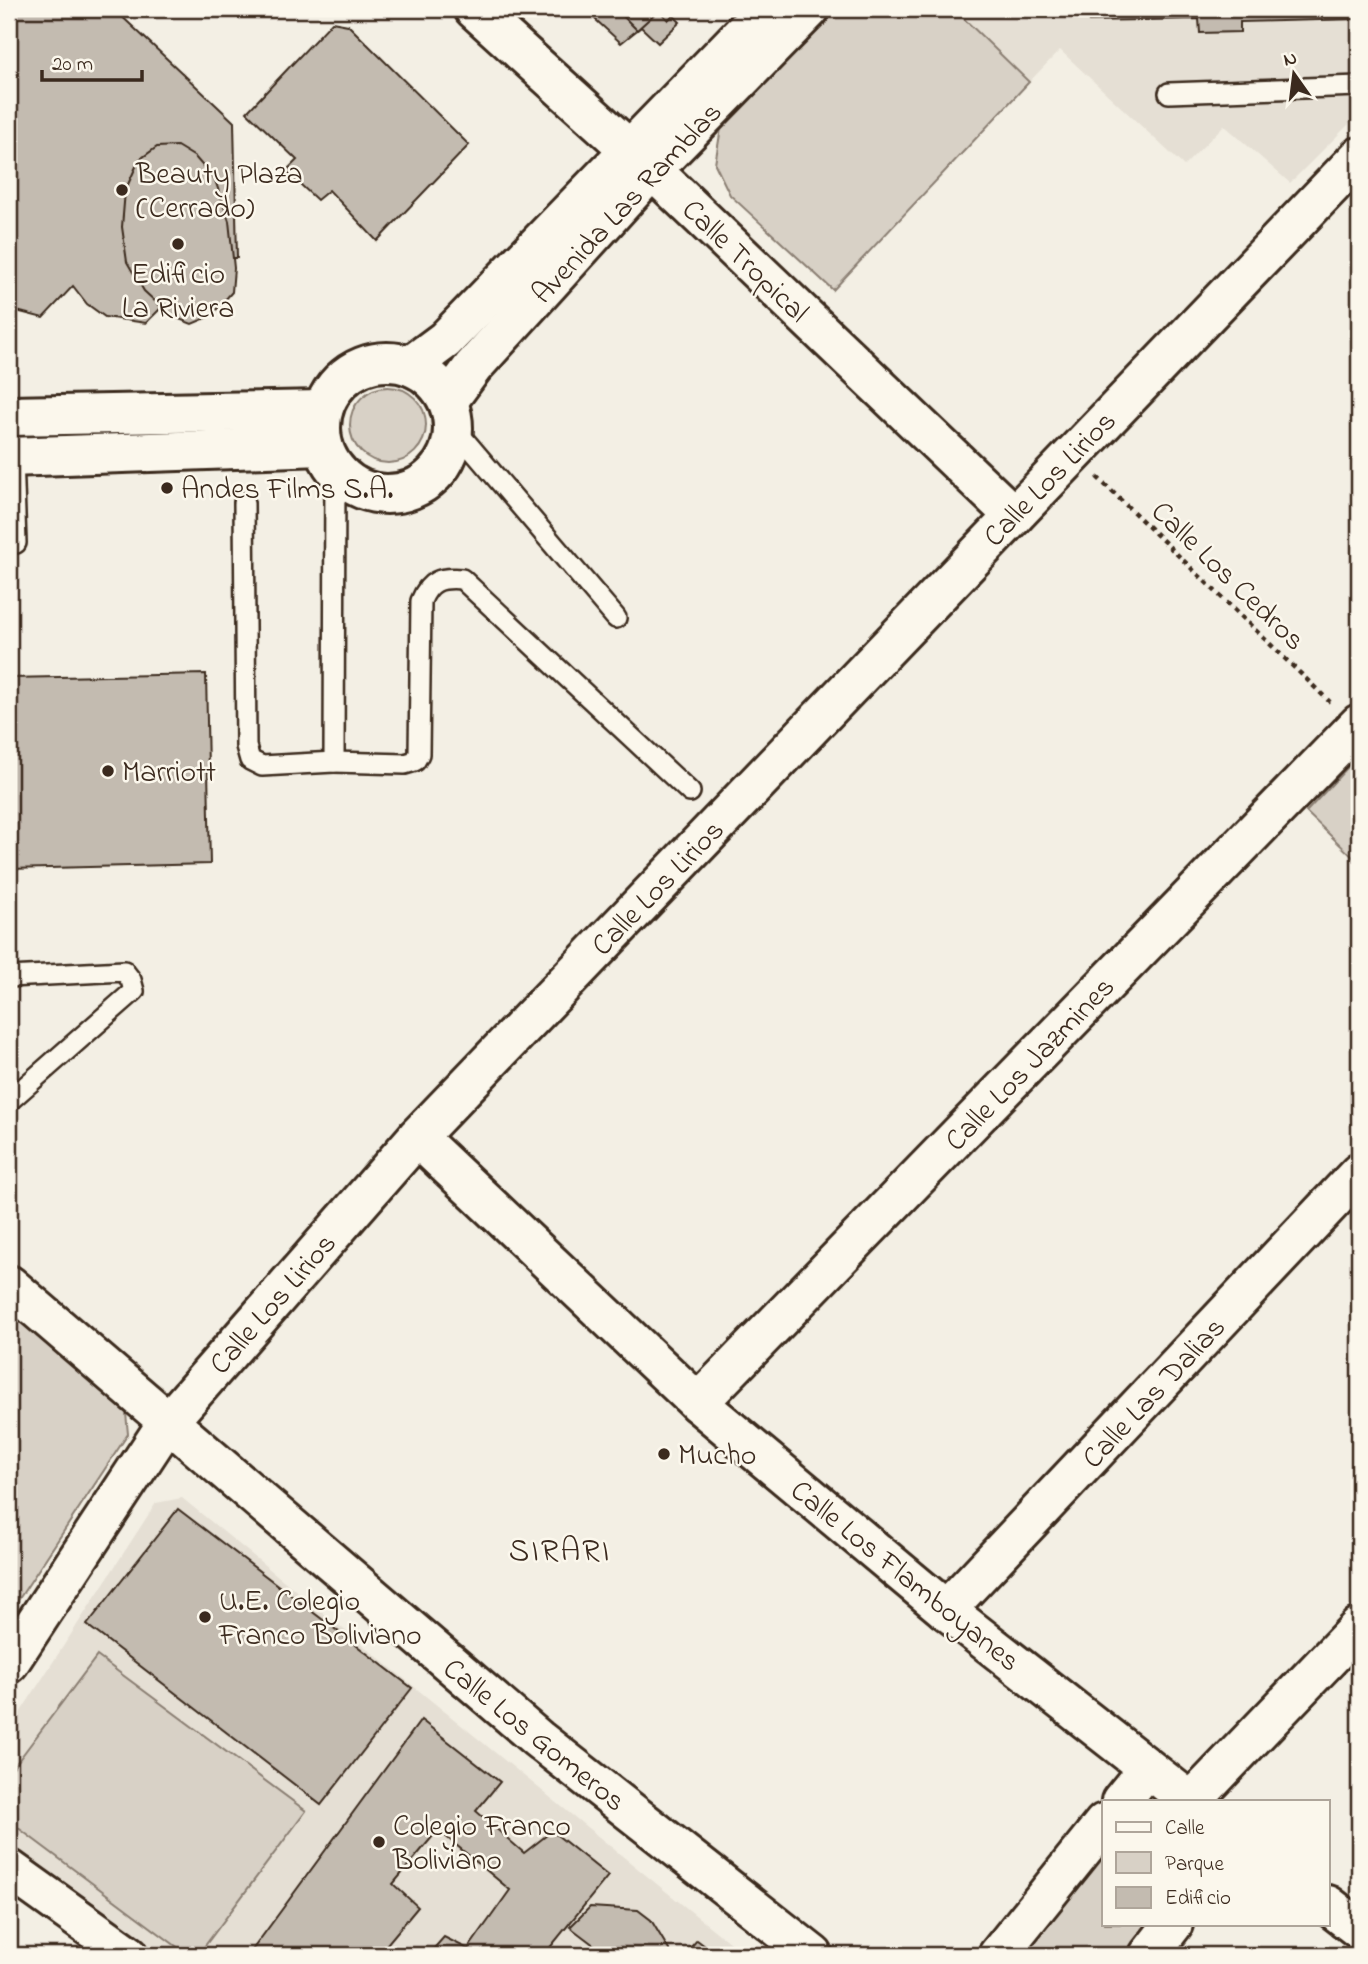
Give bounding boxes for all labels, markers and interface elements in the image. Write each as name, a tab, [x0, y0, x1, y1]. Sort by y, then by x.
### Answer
scale bar	[42, 38, 142, 82]
north arrow	[1260, 38, 1330, 108]
text: N	[1281, 45, 1300, 75]
text: 20 m	[52, 50, 93, 80]
street label: Avenida Las Ramblas	[523, 93, 734, 315]
place label: Beauty Plaza (Cerrado)	[135, 154, 303, 232]
marker: Beauty Plaza (Cerrado)	[114, 182, 130, 198]
street label: Calle Tropical	[670, 190, 817, 334]
marker: Edificio La Riviera	[170, 236, 186, 252]
place label: Edificio La Riviera	[122, 254, 234, 332]
street label: Calle Los Lirios	[974, 402, 1128, 558]
place label: Andes Films S.A.	[181, 469, 393, 513]
marker: Andes Films S.A.	[159, 480, 175, 496]
street label: Calle Los Cedros	[1140, 492, 1314, 662]
place label: Marriott	[122, 752, 216, 796]
marker: Marriott	[100, 763, 116, 779]
street label: Calle Los Lirios	[582, 811, 736, 967]
street label: Calle Los Jazmines	[936, 968, 1126, 1163]
street label: Calle Los Lirios	[200, 1224, 348, 1386]
street label: Calle Las Dalias	[1073, 1308, 1237, 1480]
place label: Mucho	[678, 1435, 756, 1479]
marker: Mucho	[656, 1446, 672, 1462]
street label: Calle Los Flamboyanes	[780, 1471, 1029, 1684]
district label: SIRARI	[509, 1529, 611, 1576]
place label: U.E. Colegio Franco Boliviano	[218, 1581, 422, 1659]
marker: U.E. Colegio Franco Boliviano	[197, 1609, 213, 1625]
street label: Calle Los Gomeros	[432, 1649, 634, 1824]
legend	[1102, 1800, 1330, 1926]
place label: Colegio Franco Boliviano	[392, 1806, 571, 1884]
text: Calle	[1165, 1814, 1205, 1844]
marker: Colegio Franco Boliviano	[371, 1834, 387, 1850]
text: Parque	[1165, 1850, 1224, 1880]
text: Edificio	[1165, 1884, 1231, 1914]

